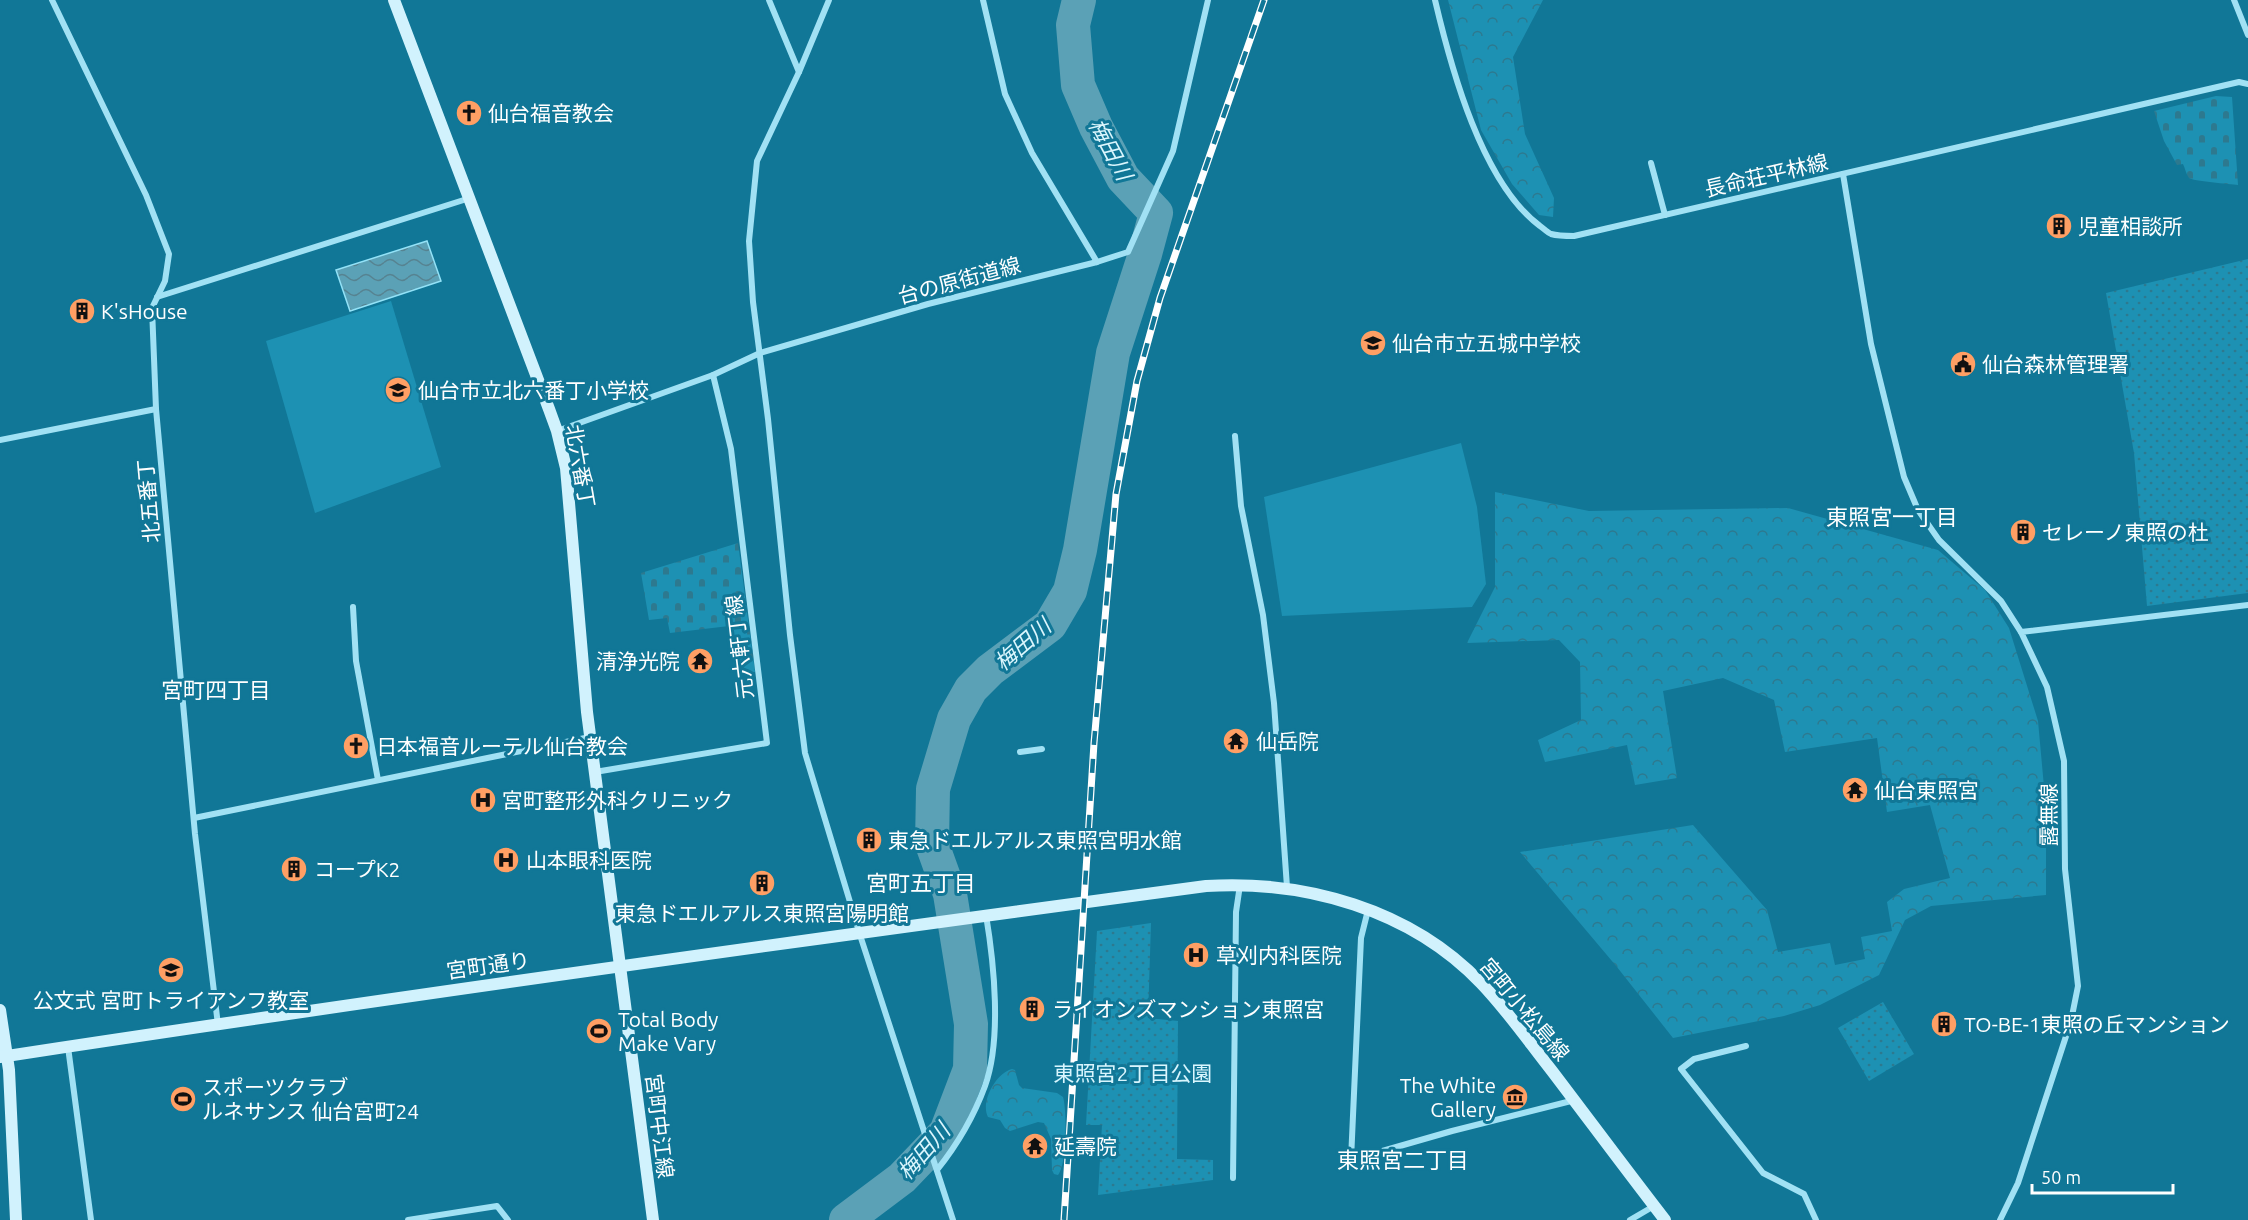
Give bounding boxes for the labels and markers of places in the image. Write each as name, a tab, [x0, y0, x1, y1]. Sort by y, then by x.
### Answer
church icon: 仙台福音教会	[454, 98, 484, 128]
place label: 仙台福音教会	[488, 101, 614, 125]
building icon: 児童相談所	[2044, 211, 2074, 241]
place label: 児童相談所	[2078, 214, 2183, 238]
building icon: K'sHouse	[67, 296, 97, 326]
place label: K'sHouse	[101, 299, 188, 323]
school or university icon: 仙台市立五城中学校	[1358, 328, 1388, 358]
place label: 仙台市立五城中学校	[1392, 331, 1581, 355]
public building icon: 仙台森林管理署	[1948, 349, 1978, 379]
place label: 仙台森林管理署	[1982, 352, 2129, 376]
school or university icon: 仙台市立北六番丁小学校	[383, 375, 413, 405]
place label: 仙台市立北六番丁小学校	[418, 378, 649, 402]
building icon: セレーノ東照の杜	[2008, 517, 2038, 547]
place label: セレーノ東照の杜	[2042, 520, 2209, 544]
temple icon: 清浄光院	[685, 646, 715, 676]
place label: 清浄光院	[596, 649, 680, 673]
temple icon: 仙岳院	[1221, 726, 1251, 756]
place label: 仙岳院	[1256, 729, 1319, 753]
church icon: 日本福音ルーテル仙台教会	[341, 731, 371, 761]
place label: 日本福音ルーテル仙台教会	[376, 734, 628, 758]
temple icon: 仙台東照宮	[1840, 775, 1870, 805]
place label: 仙台東照宮	[1874, 778, 1979, 802]
hospital icon: 宮町整形外科クリニック	[468, 785, 498, 815]
place label: 宮町整形外科クリニック	[502, 788, 733, 812]
building icon: 東急ドエルアルス東照宮明水館	[854, 825, 884, 855]
place label: 東急ドエルアルス東照宮明水館	[888, 828, 1182, 852]
hospital icon: 山本眼科医院	[491, 845, 521, 875]
place label: 山本眼科医院	[526, 848, 652, 872]
building icon: コープK2	[279, 854, 309, 884]
place label: コープK2	[314, 857, 400, 881]
building icon: 東急ドエルアルス東照宮陽明館	[747, 868, 777, 898]
place label: 東急ドエルアルス東照宮陽明館	[615, 901, 909, 925]
hospital icon: 草刈内科医院	[1181, 940, 1211, 970]
place label: 草刈内科医院	[1216, 943, 1342, 967]
school or university icon: 公文式 宮町トライアンフ教室	[156, 955, 186, 985]
place label: 公文式 宮町トライアンフ教室	[33, 988, 309, 1012]
building icon: ライオンズマンション東照宮	[1017, 994, 1047, 1024]
place label: ライオンズマンション東照宮	[1052, 997, 1325, 1021]
place label: Total Body Make Vary	[618, 1007, 718, 1055]
building icon: TO-BE-1東照の丘マンション	[1929, 1009, 1959, 1039]
place label: TO-BE-1東照の丘マンション	[1964, 1012, 2230, 1036]
sports icon: Total Body Make Vary	[584, 1016, 614, 1046]
place label: The White Gallery	[1400, 1073, 1496, 1121]
place label: スポーツクラブ ルネサンス 仙台宮町24	[202, 1075, 419, 1123]
museum icon: The White Gallery	[1500, 1082, 1530, 1112]
sports icon: スポーツクラブ ルネサンス 仙台宮町24	[168, 1084, 198, 1114]
temple icon: 延壽院	[1020, 1131, 1050, 1161]
place label: 延壽院	[1054, 1134, 1117, 1158]

